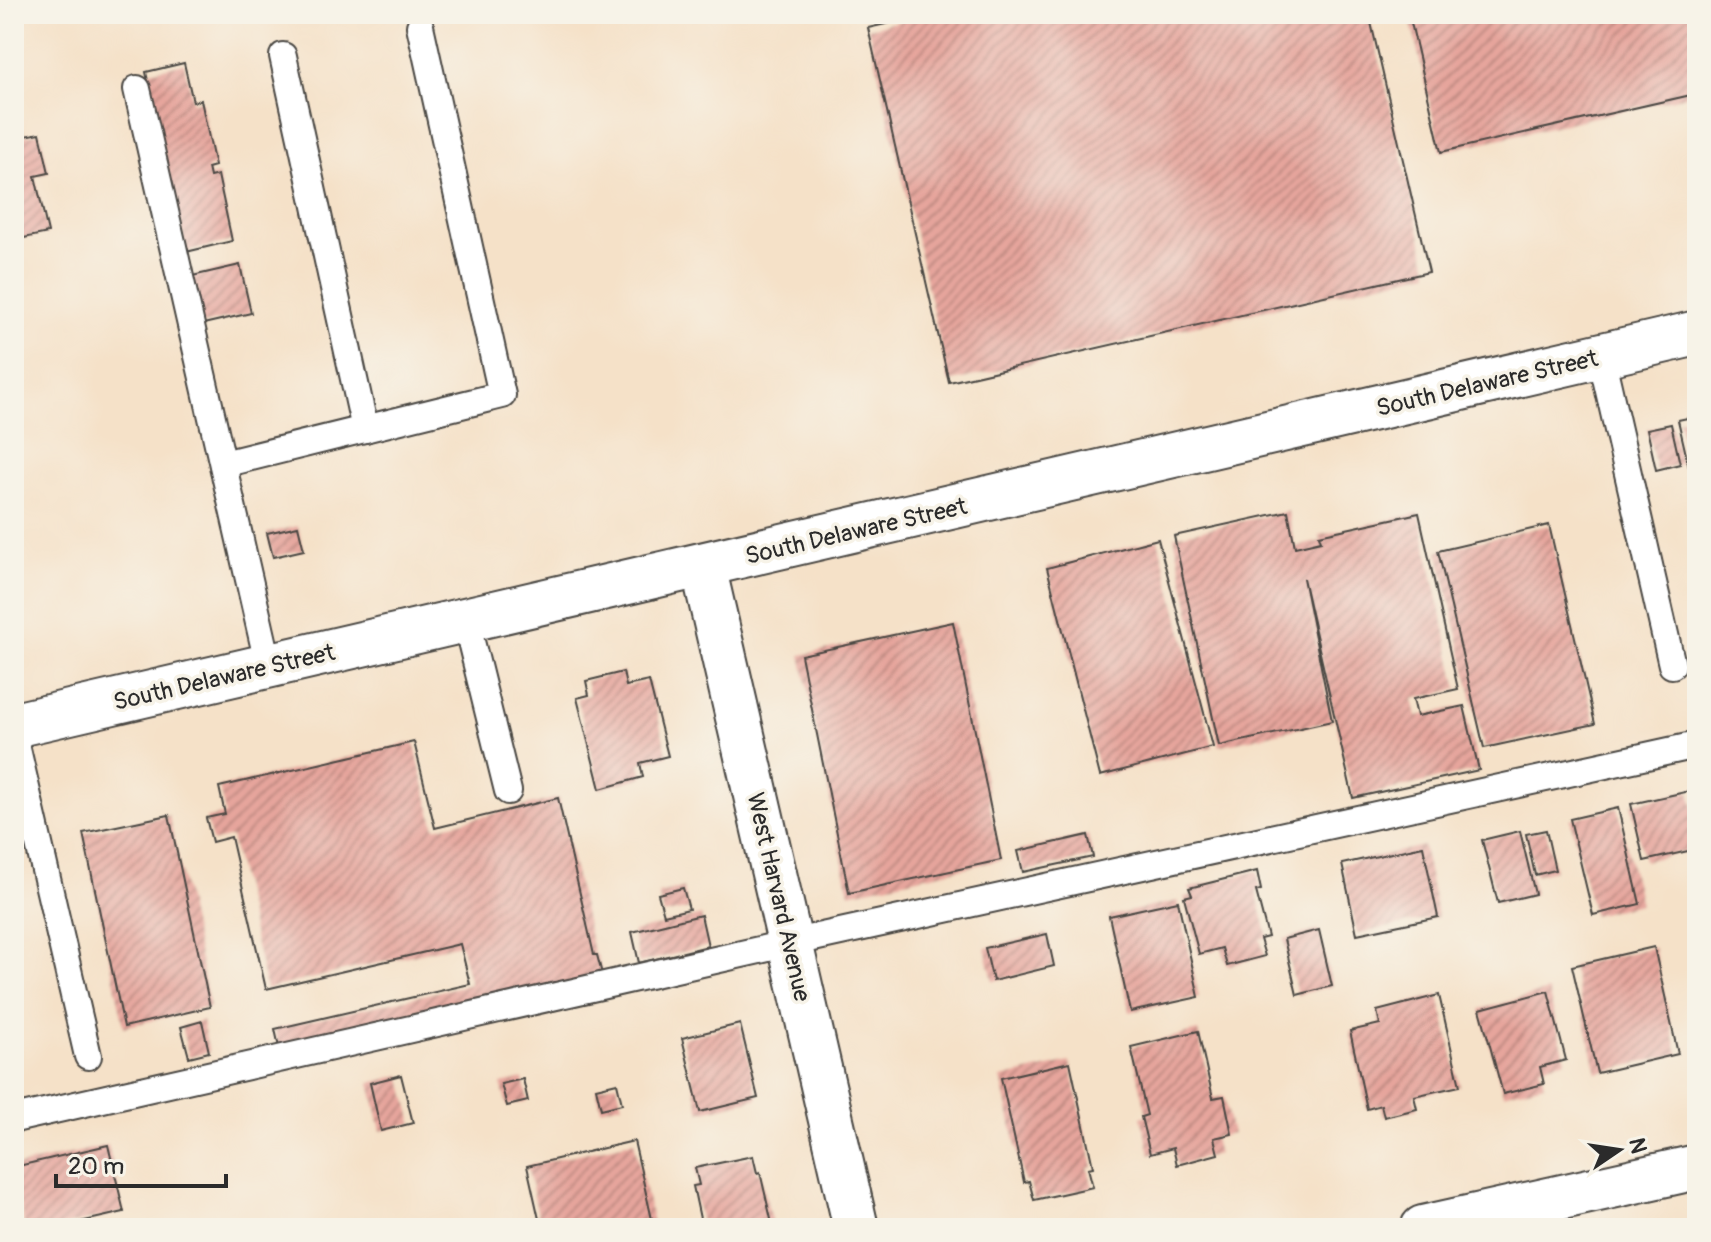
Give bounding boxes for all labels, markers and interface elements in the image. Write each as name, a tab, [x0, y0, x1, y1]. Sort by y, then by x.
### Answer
street label: South Delaware Street	[1374, 344, 1601, 423]
street label: South Delaware Street	[743, 492, 970, 571]
street label: South Delaware Street	[111, 638, 338, 717]
street label: West Harvard Avenue	[740, 790, 817, 1005]
north arrow	[1579, 1110, 1659, 1190]
text: N	[1622, 1135, 1653, 1156]
scale bar	[56, 1138, 226, 1188]
text: 20 m	[68, 1152, 124, 1181]

